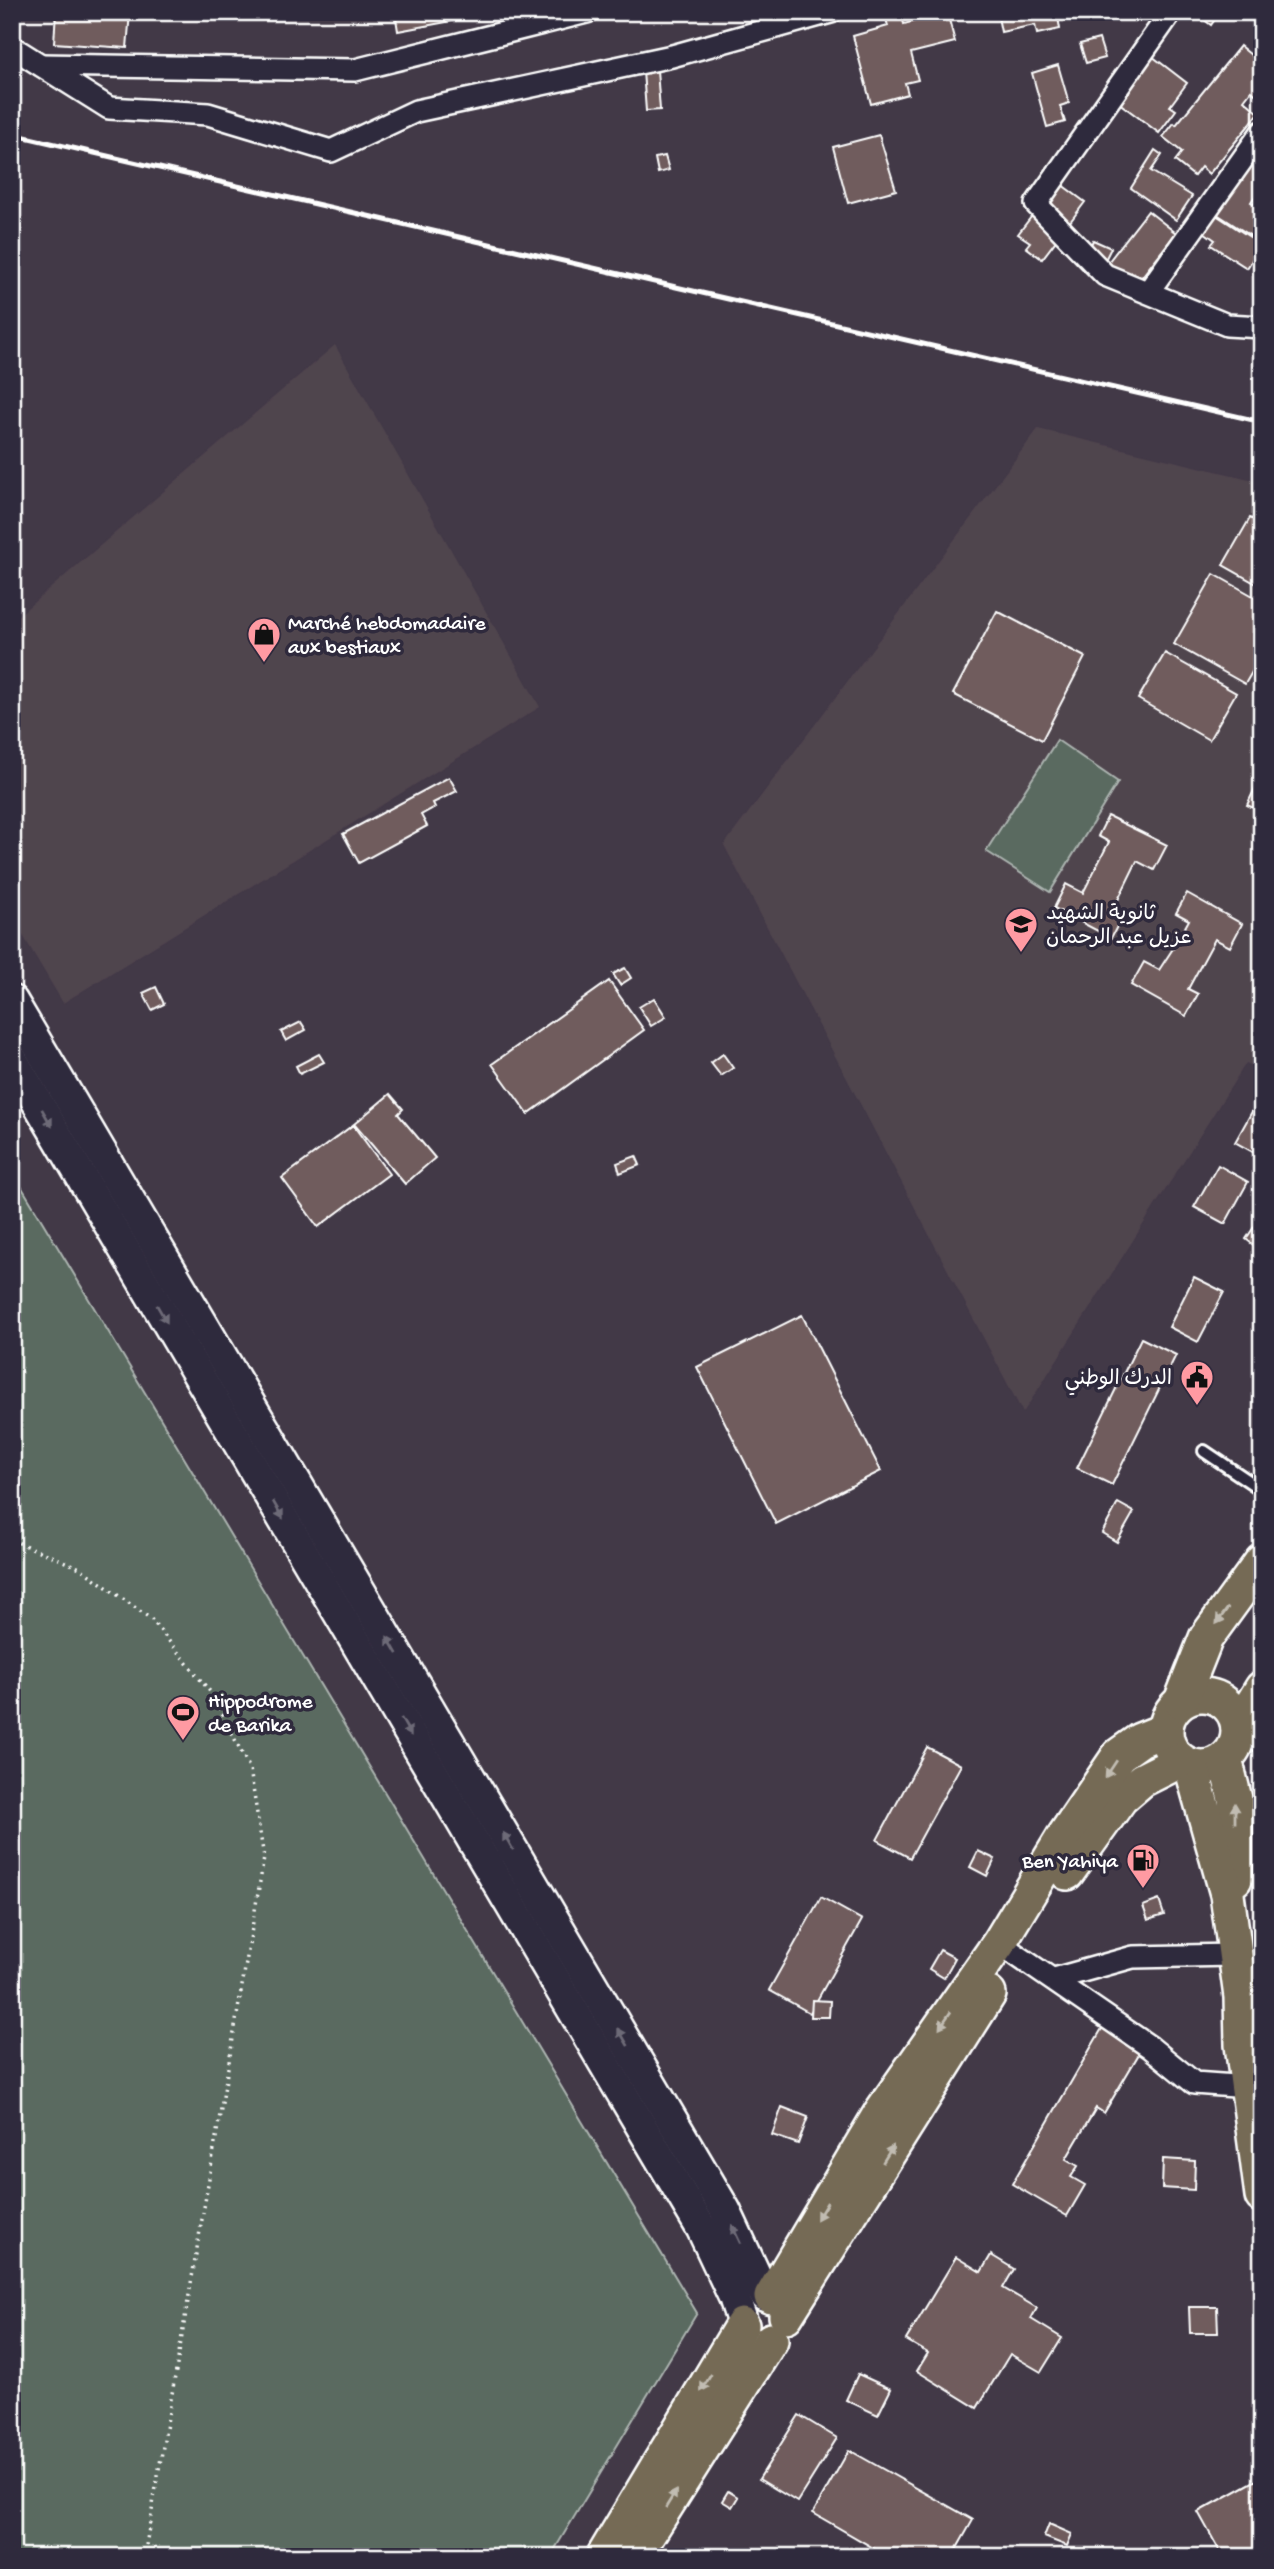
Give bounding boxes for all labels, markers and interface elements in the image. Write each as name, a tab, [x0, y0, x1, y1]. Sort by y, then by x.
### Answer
place label: Marché hebdomadaire aux bestiaux	[288, 613, 487, 662]
shop icon: Marché hebdomadaire aux bestiaux	[245, 615, 283, 664]
place label: ثانوية الشهيد عزيل عبد الرحمان	[1046, 903, 1191, 952]
school or university icon: ثانوية الشهيد عزيل عبد الرحمان	[1002, 905, 1040, 954]
one-way arrow	[41, 1108, 53, 1127]
one-way arrow	[156, 1304, 169, 1323]
public building icon: الدرك الوطني	[1178, 1358, 1216, 1407]
place label: الدرك الوطني	[1065, 1368, 1172, 1396]
one-way arrow	[272, 1500, 284, 1519]
one-way arrow	[1215, 1607, 1229, 1625]
one-way arrow	[386, 1635, 398, 1654]
place label: Hippodrome de Barika	[208, 1691, 314, 1740]
sports icon: Hippodrome de Barika	[164, 1693, 202, 1742]
one-way arrow	[399, 1717, 411, 1737]
one-way arrow	[1104, 1759, 1117, 1778]
one-way arrow	[1229, 1802, 1241, 1824]
one-way arrow	[501, 1831, 514, 1850]
fuel station icon: Ben Yahiya	[1124, 1841, 1162, 1890]
place label: Ben Yahiya	[1021, 1851, 1119, 1876]
one-way arrow	[938, 2011, 952, 2029]
one-way arrow	[617, 2027, 629, 2046]
one-way arrow	[881, 2145, 894, 2164]
one-way arrow	[816, 2202, 828, 2221]
one-way arrow	[731, 2224, 742, 2244]
one-way arrow	[700, 2374, 713, 2393]
one-way arrow	[664, 2489, 677, 2509]

